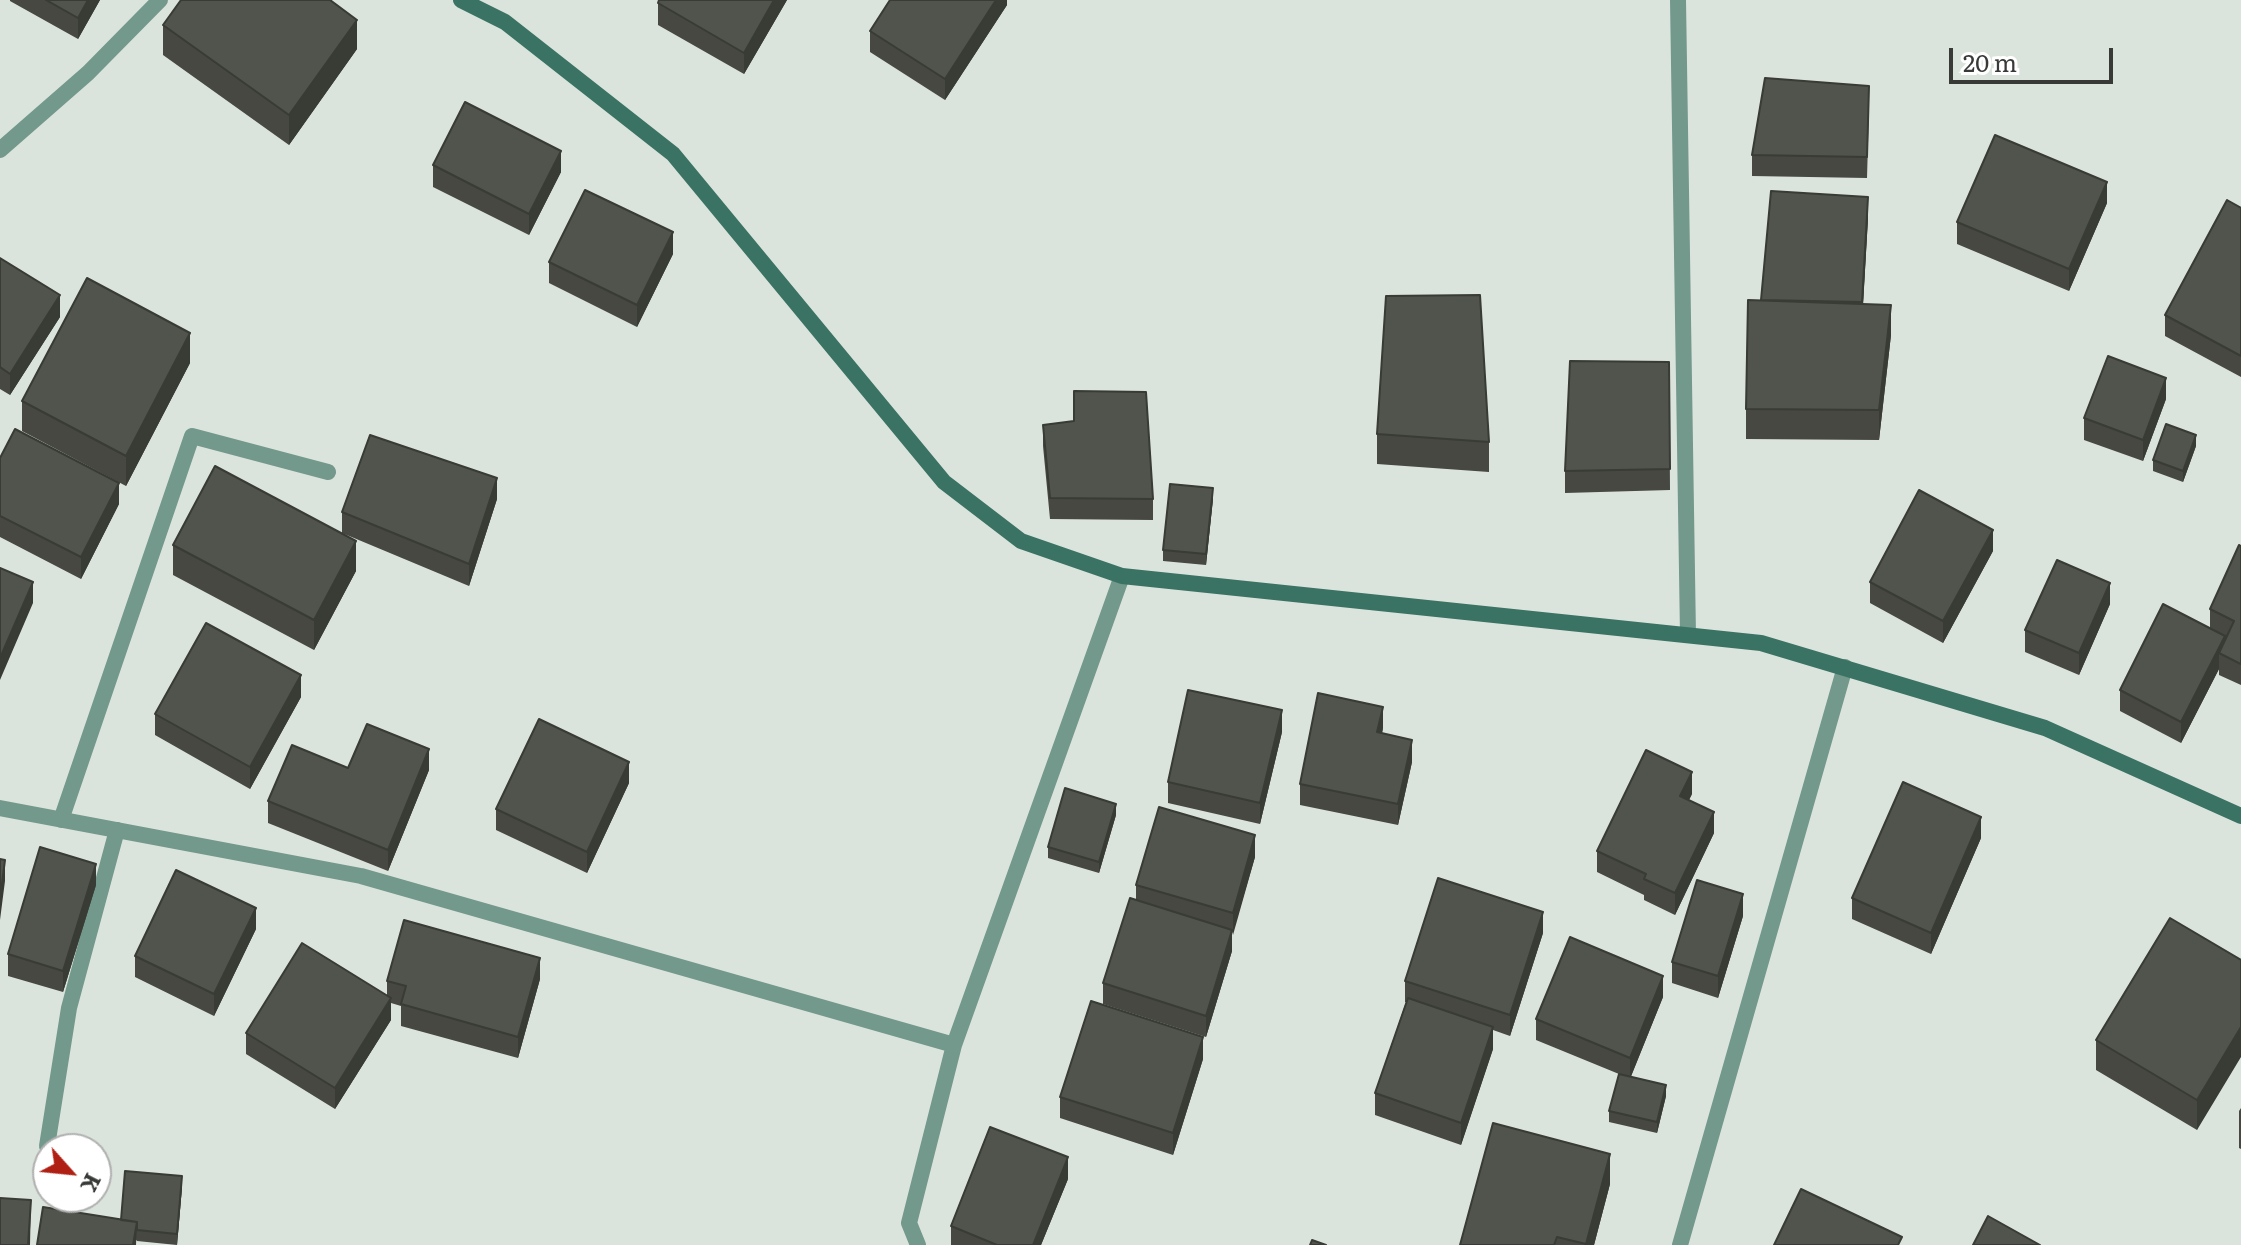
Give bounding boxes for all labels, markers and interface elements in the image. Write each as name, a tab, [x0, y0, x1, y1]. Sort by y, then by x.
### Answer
scale bar	[1953, 32, 2117, 82]
text: 20 m	[1963, 44, 2017, 79]
north arrow	[32, 1133, 112, 1213]
text: K	[73, 1168, 111, 1198]

